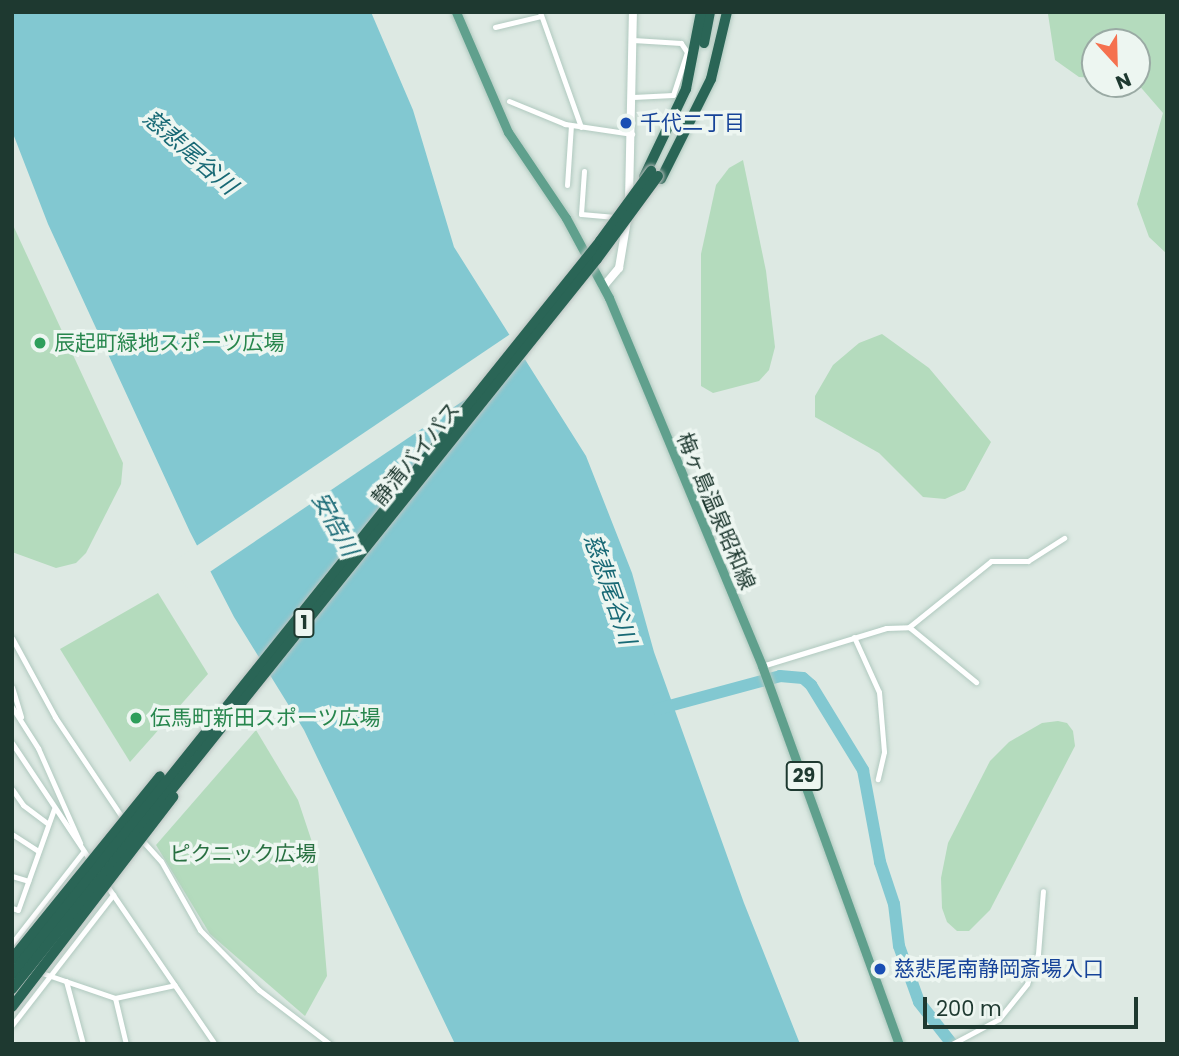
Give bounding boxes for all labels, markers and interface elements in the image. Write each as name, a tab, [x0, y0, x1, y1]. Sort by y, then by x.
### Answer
north arrow	[1081, 28, 1151, 98]
text: N	[1112, 66, 1135, 96]
water label: 慈悲尾谷川	[138, 104, 242, 200]
place label: 千代二丁目	[640, 110, 745, 136]
marker: 千代二丁目	[618, 115, 634, 131]
place label: 辰起町緑地スポーツ広場	[54, 330, 285, 356]
marker: 辰起町緑地スポーツ広場	[32, 335, 48, 351]
street label: 静清バイパス	[367, 397, 465, 511]
street label: 梅ヶ島温泉昭和線	[672, 429, 760, 593]
water label: 安倍川	[306, 487, 364, 561]
water label: 慈悲尾谷川	[578, 530, 642, 648]
road number: 1	[292, 608, 316, 638]
place label: 伝馬町新田スポーツ広場	[150, 705, 381, 731]
marker: 伝馬町新田スポーツ広場	[128, 710, 144, 726]
road number: 29	[785, 761, 823, 792]
park label: ピクニック広場	[170, 841, 316, 867]
place label: 慈悲尾南静岡斎場入口	[894, 956, 1104, 982]
marker: 慈悲尾南静岡斎場入口	[872, 961, 888, 977]
scale bar	[927, 982, 1142, 1026]
text: 200 m	[936, 994, 1002, 1023]

